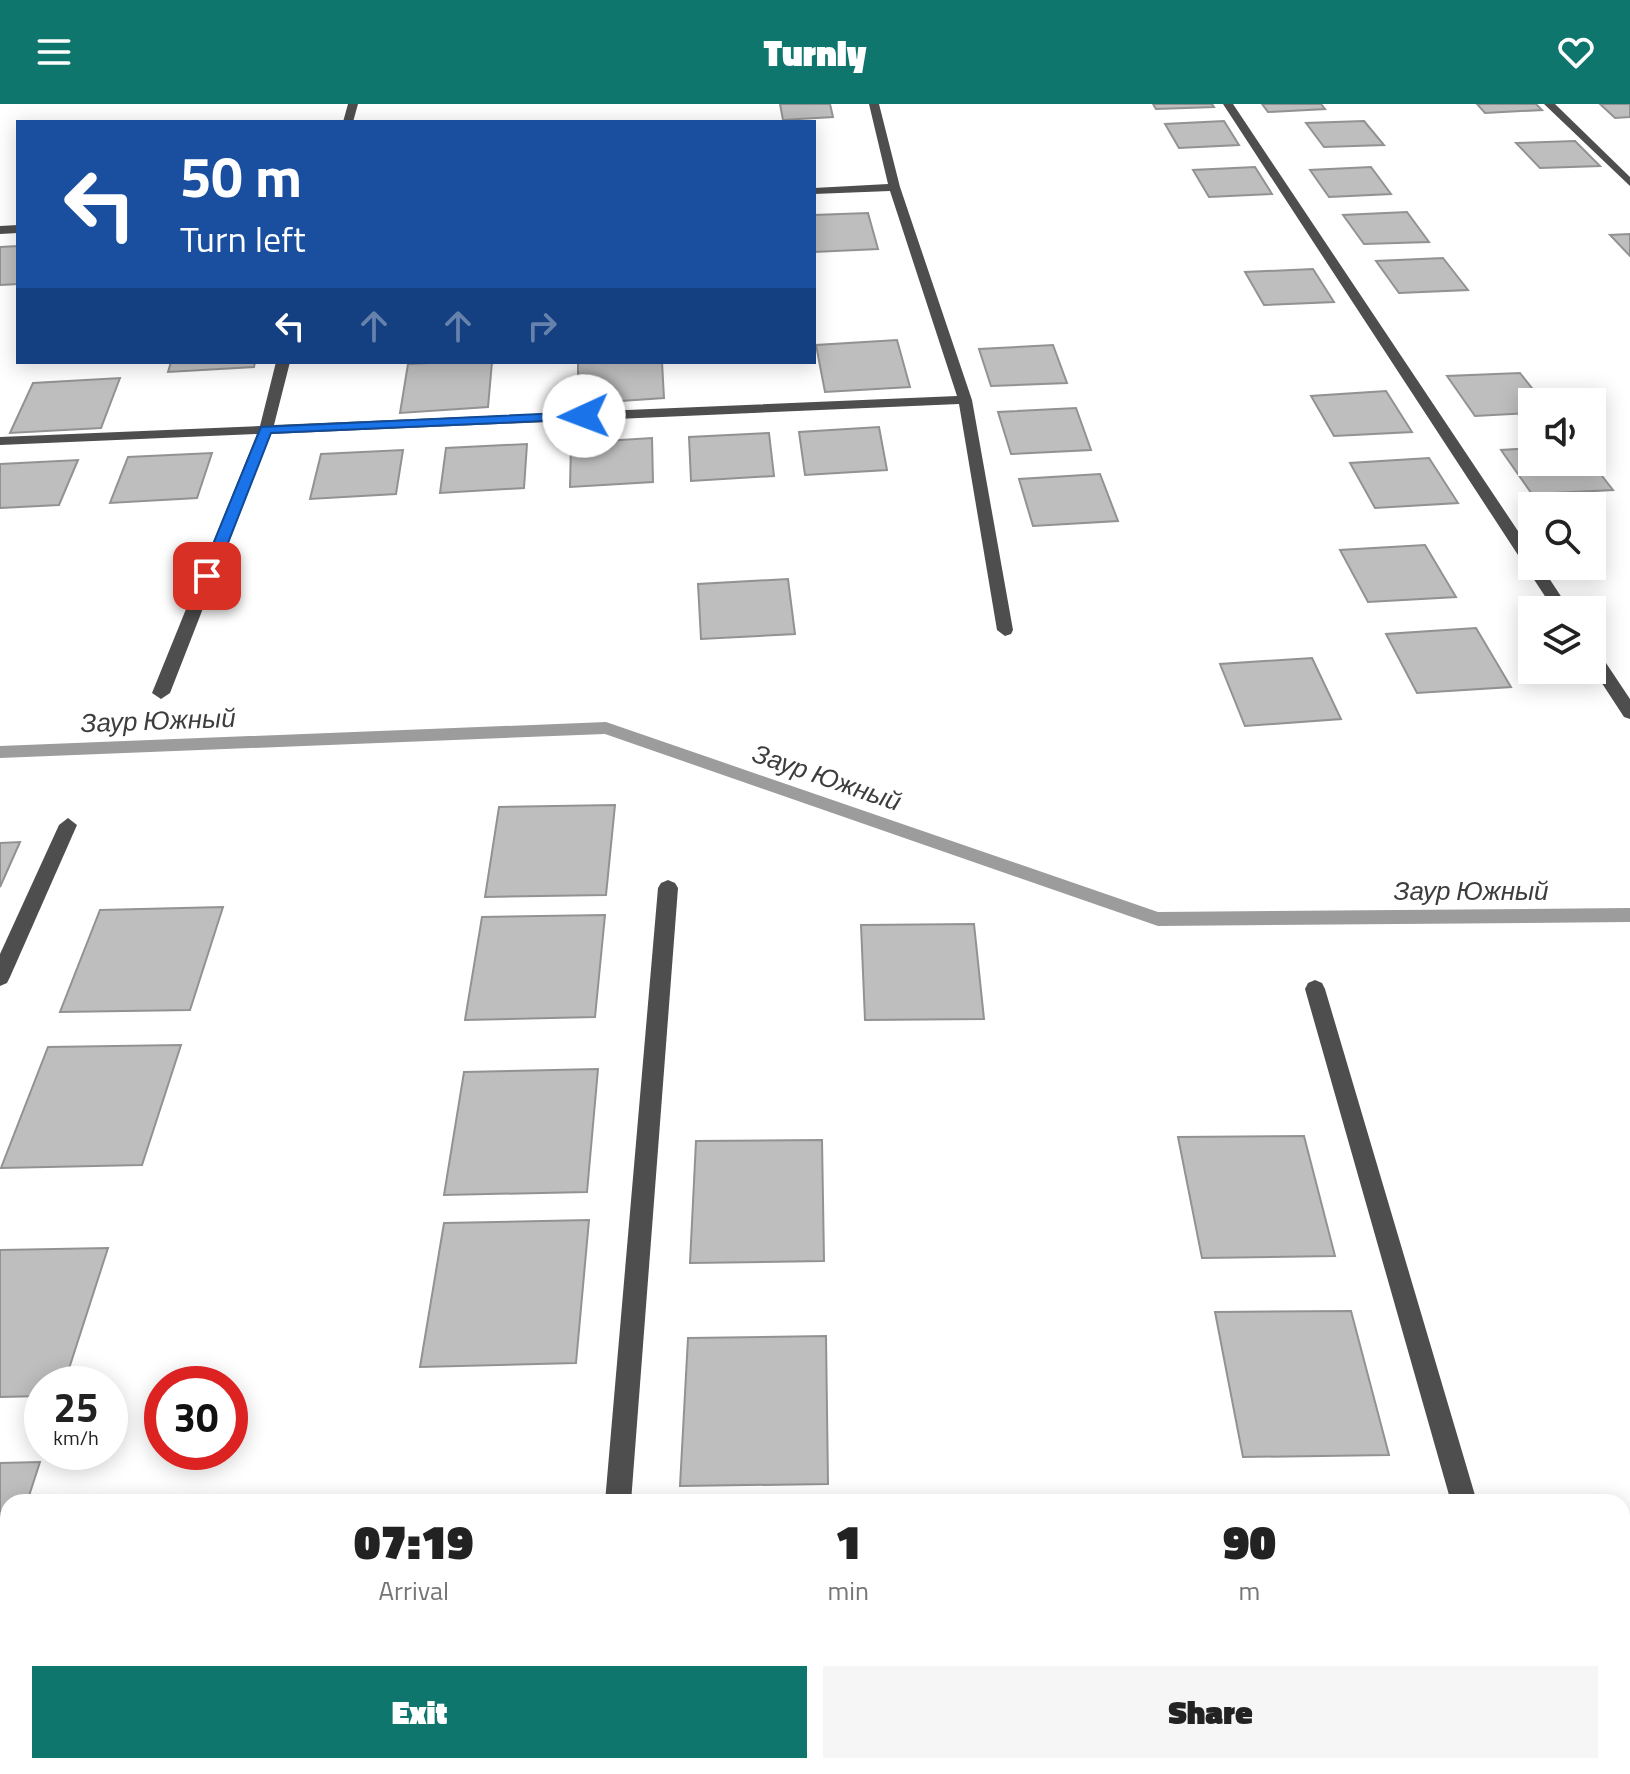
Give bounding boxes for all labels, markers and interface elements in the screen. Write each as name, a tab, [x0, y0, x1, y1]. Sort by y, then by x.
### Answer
text: Turnly	[763, 25, 867, 80]
icon: menu	[32, 30, 76, 74]
icon: heart	[1554, 30, 1598, 74]
text: 50 m	[180, 134, 302, 219]
icon: left	[48, 152, 152, 256]
text: Turn left	[180, 211, 306, 266]
icon: left	[268, 304, 312, 348]
icon: ahead	[352, 304, 396, 348]
icon: ahead	[436, 304, 480, 348]
icon: right	[520, 304, 564, 348]
position arrow	[542, 374, 626, 458]
map controls	[1518, 388, 1606, 684]
button: sound	[1518, 388, 1606, 476]
button: search	[1518, 492, 1606, 580]
pin	[173, 542, 241, 610]
icon: arrive	[185, 554, 229, 598]
button: layers	[1518, 596, 1606, 684]
water label: Заур Южный	[80, 698, 236, 742]
water label: Заур Южный	[747, 733, 907, 821]
water label: Заур Южный	[1393, 871, 1549, 910]
speed limit sign: 30	[144, 1366, 248, 1470]
text: 25	[54, 1377, 98, 1438]
text: km/h	[53, 1422, 99, 1453]
text: 07:19	[354, 1505, 474, 1578]
text: 1	[835, 1505, 862, 1578]
text: 90	[1223, 1505, 1276, 1578]
text: Arrival	[379, 1571, 449, 1610]
text: min	[828, 1571, 869, 1610]
text: m	[1239, 1571, 1260, 1610]
button: Exit	[32, 1666, 807, 1758]
button: Share	[823, 1666, 1598, 1758]

